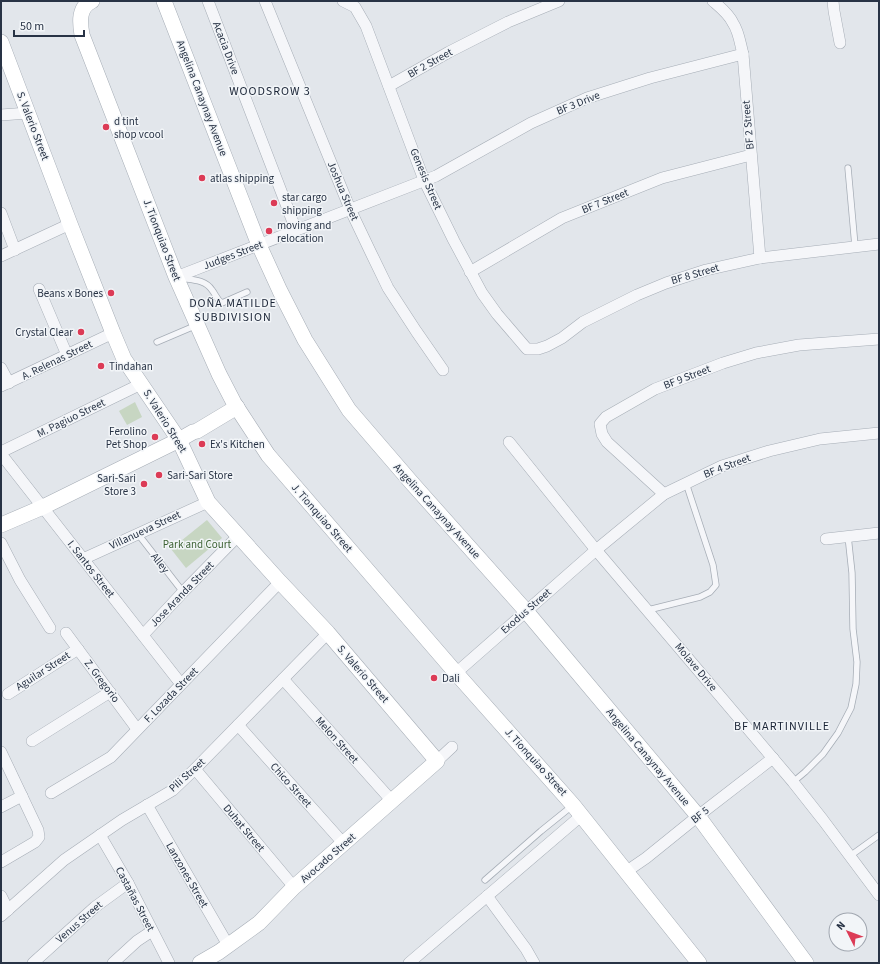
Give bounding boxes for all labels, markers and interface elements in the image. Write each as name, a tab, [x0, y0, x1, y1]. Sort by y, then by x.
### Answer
scale bar	[14, 12, 84, 38]
text: 50 m	[20, 18, 44, 35]
street label: Acacia Drive	[209, 19, 243, 77]
street label: Angelina Canaynay Avenue	[173, 38, 231, 159]
street label: BF 2 Street	[405, 44, 455, 82]
district label: WOODSROW 3	[229, 83, 311, 100]
street label: BF 3 Drive	[554, 87, 602, 118]
street label: S. Valerio Street	[13, 90, 53, 163]
street label: BF 2 Street	[738, 99, 758, 150]
place label: d tint shop vcool	[114, 114, 164, 142]
marker: d tint shop vcool	[101, 122, 111, 132]
street label: Genesis Street	[406, 146, 446, 212]
street label: Joshua Street	[324, 159, 362, 223]
place label: atlas shipping	[210, 171, 275, 186]
marker: atlas shipping	[197, 173, 207, 183]
street label: BF 7 Street	[579, 185, 631, 217]
place label: star cargo shipping	[282, 190, 327, 218]
street label: J. Tionquiao Street	[139, 197, 185, 283]
marker: star cargo shipping	[269, 198, 279, 208]
place label: moving and relocation	[277, 218, 331, 246]
marker: moving and relocation	[264, 226, 274, 236]
street label: Judges Street	[201, 237, 265, 273]
street label: BF 8 Street	[669, 260, 721, 288]
place label: Beans x Bones	[37, 286, 103, 301]
marker: Beans x Bones	[106, 288, 116, 298]
district label: DOÑA MATILDE SUBDIVISION	[189, 295, 277, 326]
place label: Crystal Clear	[15, 325, 73, 340]
marker: Crystal Clear	[76, 327, 86, 337]
street label: A. Relenas Street	[19, 336, 95, 384]
place label: Tindahan	[109, 359, 153, 374]
marker: Tindahan	[96, 361, 106, 371]
street label: BF 9 Street	[661, 361, 713, 393]
street label: S. Valerio Street	[139, 386, 191, 456]
street label: M. Pagiuo Street	[34, 395, 108, 441]
place label: Ferolino Pet Shop	[106, 424, 147, 452]
marker: Ferolino Pet Shop	[150, 432, 160, 442]
place label: Ex's Kitchen	[210, 437, 265, 452]
marker: Ex's Kitchen	[197, 439, 207, 449]
street label: BF 4 Street	[701, 450, 753, 482]
street label: Angelina Canaynay Avenue	[390, 460, 484, 562]
place label: Sari-Sari Store	[167, 468, 233, 483]
marker: Sari-Sari Store	[154, 470, 164, 480]
place label: Sari-Sari Store 3	[97, 471, 136, 499]
marker: Sari-Sari Store 3	[139, 479, 149, 489]
street label: J. Tionquiao Street	[288, 480, 356, 556]
street label: Villanueva Street	[107, 507, 183, 553]
street label: I. Santos Street	[64, 537, 118, 601]
park label: Park and Court	[163, 537, 231, 552]
street label: Alley	[147, 550, 173, 576]
street label: Jose Aranda Street	[147, 558, 217, 630]
street label: Exodus Street	[497, 585, 555, 637]
street label: Molave Drive	[671, 640, 721, 695]
street label: S. Valerio Street	[334, 642, 393, 706]
street label: Aguilar Street	[13, 648, 73, 694]
street label: Z. Gregorio	[81, 656, 123, 706]
street label: F. Lozada Street	[141, 664, 202, 726]
place label: Dali	[442, 671, 460, 686]
marker: Dali	[429, 673, 439, 683]
street label: Angelina Canaynay Avenue	[603, 705, 694, 810]
street label: Melon Street	[312, 713, 362, 767]
district label: BF MARTINVILLE	[734, 718, 830, 735]
street label: J. Tionquiao Street	[501, 725, 571, 799]
street label: Pili Street	[166, 754, 209, 795]
street label: Chico Street	[267, 759, 315, 811]
street label: Duhat Street	[220, 801, 268, 855]
street label: BF 5	[688, 803, 712, 827]
street label: Avocado Street	[297, 829, 359, 886]
street label: Lanzones Street	[162, 840, 212, 911]
street label: Castañas Street	[112, 864, 158, 934]
street label: Venus Street	[52, 897, 106, 946]
north arrow	[828, 912, 868, 952]
text: N	[833, 918, 849, 933]

